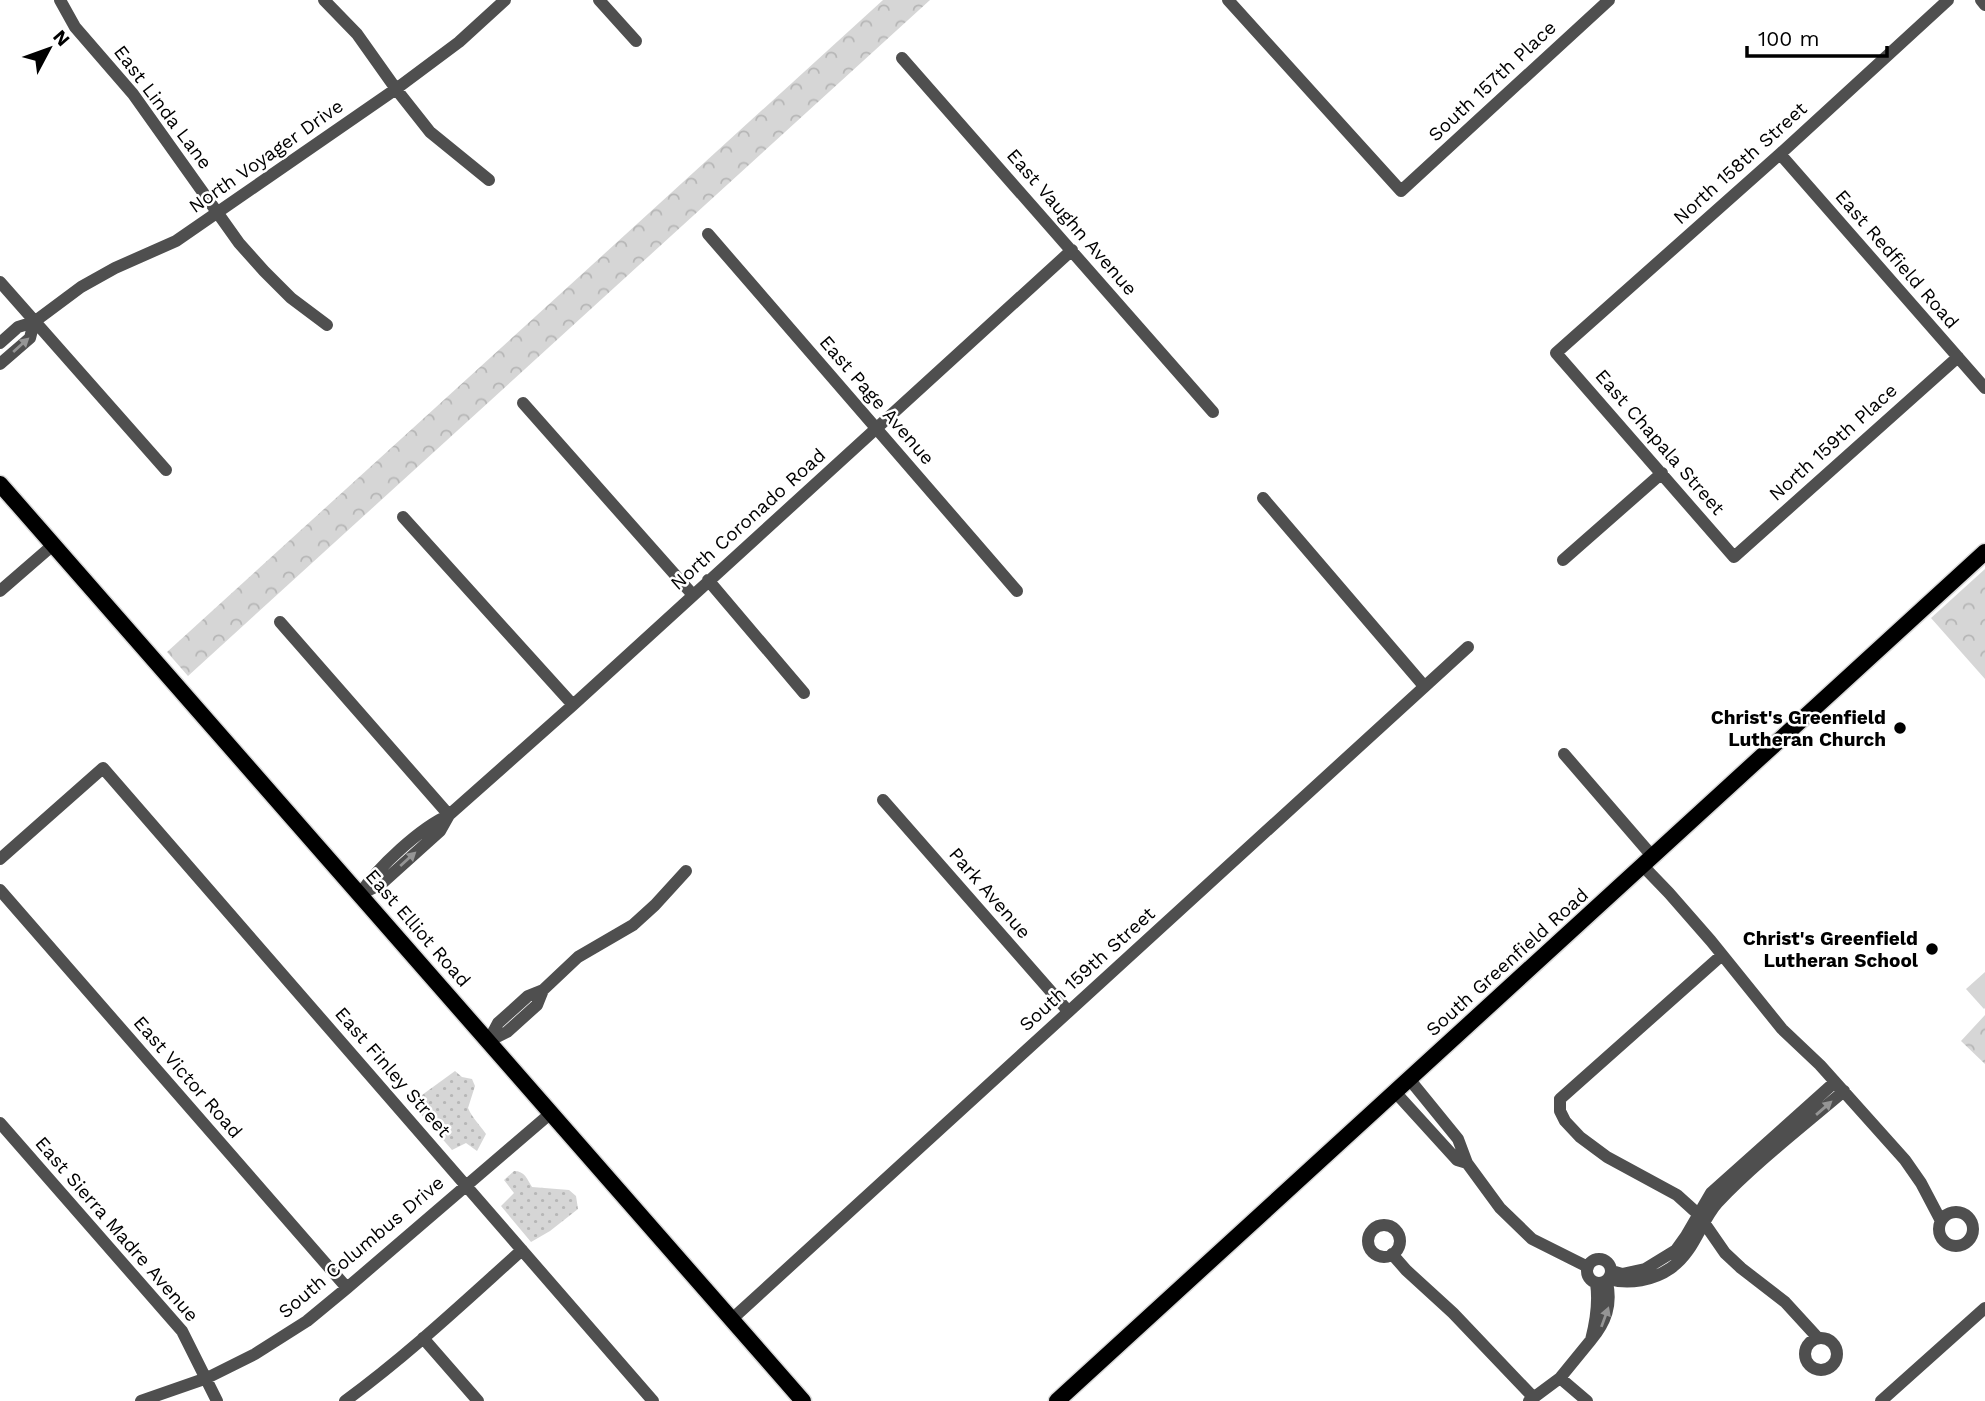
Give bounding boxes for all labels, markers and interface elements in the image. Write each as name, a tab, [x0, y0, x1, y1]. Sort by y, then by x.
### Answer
north arrow	[14, 14, 84, 84]
scale bar	[1747, 14, 1887, 58]
street label: South 157th Place	[1423, 16, 1561, 146]
text: N	[48, 25, 75, 51]
text: 100 m	[1758, 26, 1820, 51]
street label: East Linda Lane	[109, 41, 217, 173]
street label: North Voyager Drive	[184, 94, 348, 218]
street label: North 158th Street	[1668, 97, 1812, 229]
street label: East Vaughn Avenue	[1002, 144, 1142, 300]
street label: East Redfield Road	[1830, 185, 1964, 333]
street label: East Page Avenue	[815, 331, 939, 469]
one-way arrow	[12, 338, 29, 354]
street label: East Chapala Street	[1591, 365, 1729, 520]
street label: North 159th Place	[1764, 378, 1902, 506]
street label: North Coronado Road	[666, 443, 830, 595]
place label: Christ's Greenfield Lutheran Church	[1711, 706, 1886, 751]
marker: Christ's Greenfield Lutheran Church	[1892, 720, 1908, 736]
street label: Park Avenue	[944, 843, 1036, 943]
one-way arrow	[400, 852, 417, 867]
street label: East Elliot Road	[361, 865, 475, 991]
street label: South Greenfield Road	[1421, 883, 1593, 1041]
street label: South 159th Street	[1014, 902, 1160, 1036]
place label: Christ's Greenfield Lutheran School	[1743, 927, 1919, 972]
marker: Christ's Greenfield Lutheran School	[1924, 941, 1940, 957]
street label: East Finley Street	[330, 1002, 456, 1142]
street label: East Victor Road	[129, 1011, 247, 1143]
one-way arrow	[1816, 1101, 1833, 1116]
street label: East Sierra Madre Avenue	[30, 1132, 204, 1326]
street label: South Columbus Drive	[274, 1171, 448, 1323]
one-way arrow	[1600, 1306, 1611, 1327]

